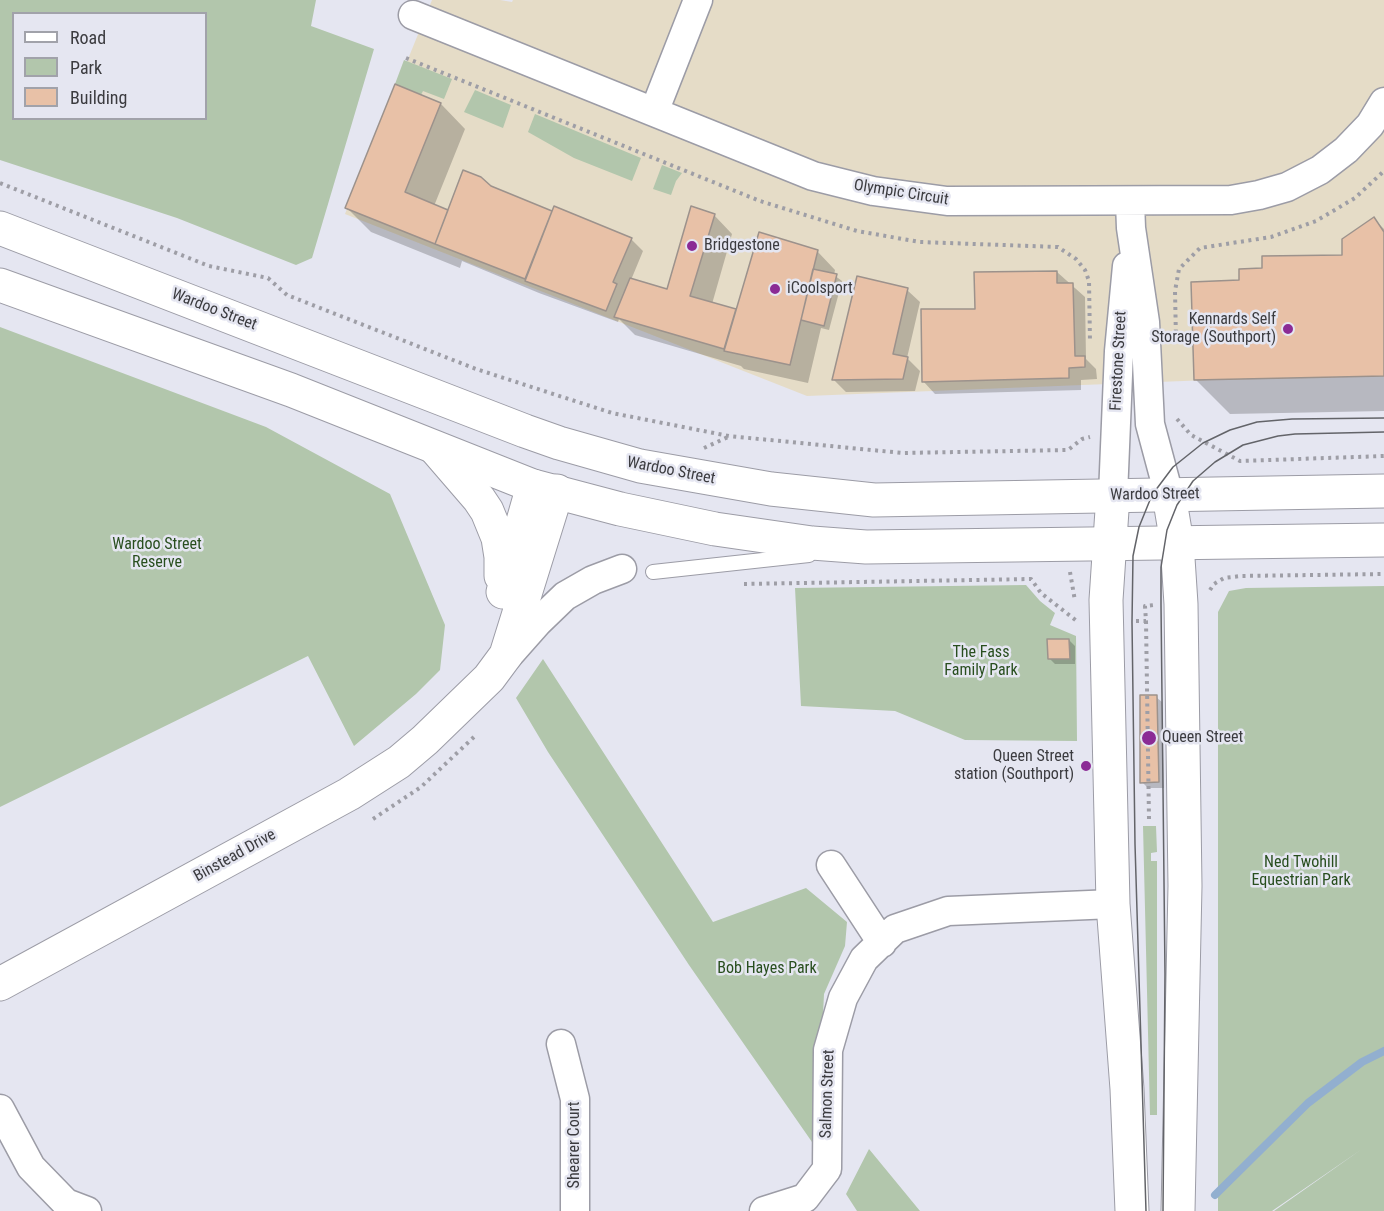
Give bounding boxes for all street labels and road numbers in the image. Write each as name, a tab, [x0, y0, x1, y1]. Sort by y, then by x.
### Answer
street label: Olympic Circuit	[852, 176, 950, 210]
street label: Wardoo Street	[169, 285, 259, 335]
street label: Firestone Street	[1107, 311, 1131, 411]
street label: Wardoo Street	[625, 453, 717, 489]
street label: Wardoo Street	[1110, 485, 1200, 505]
street label: Binstead Drive	[191, 826, 279, 886]
street label: Salmon Street	[817, 1049, 839, 1139]
street label: Shearer Court	[565, 1102, 585, 1188]

